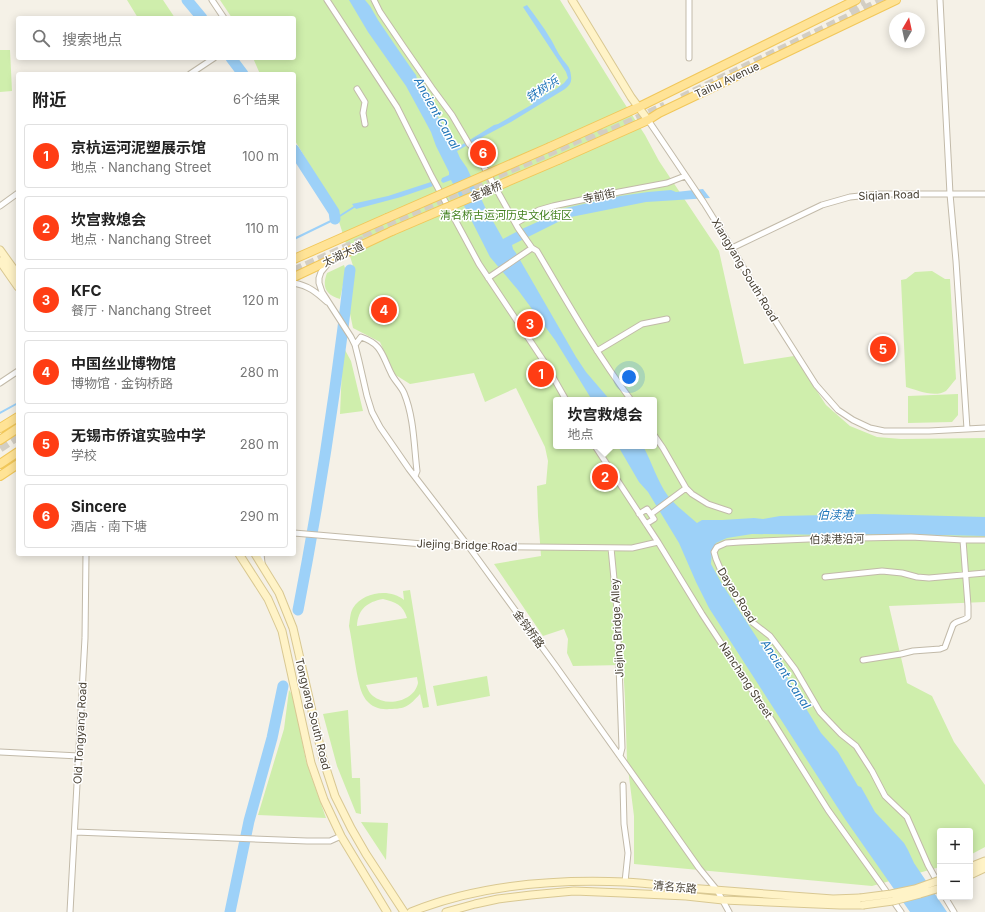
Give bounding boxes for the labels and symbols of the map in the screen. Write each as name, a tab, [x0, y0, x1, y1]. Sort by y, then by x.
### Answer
north arrow	[889, 12, 925, 48]
street label: Taihu Avenue	[692, 59, 762, 101]
water label: 铁树浜	[523, 72, 562, 105]
water label: Ancient Canal	[411, 74, 463, 152]
pin: 6	[470, 138, 496, 168]
street label: 金塘桥	[468, 178, 504, 204]
street label: 寺前街	[581, 186, 617, 206]
street label: Siqian Road	[858, 187, 920, 203]
park label: 清名桥古运河历史文化街区	[440, 208, 572, 222]
street label: Xiangyang South Road	[709, 216, 781, 324]
street label: 太湖大道	[320, 238, 366, 270]
pin: 4	[371, 295, 397, 325]
pin: 3	[517, 309, 543, 339]
pin: 5	[870, 334, 896, 364]
pin: 1	[528, 359, 554, 389]
your location	[619, 367, 639, 387]
pin: 2	[592, 462, 618, 492]
water label: 伯渎港	[817, 507, 855, 522]
street label: 伯渎港沿河	[809, 532, 865, 546]
street label: Jiejing Bridge Road	[416, 536, 518, 554]
street label: Dayao Road	[715, 565, 759, 625]
street label: Jiejing Bridge Alley	[607, 578, 627, 678]
street label: 金钩桥路	[510, 607, 548, 651]
water label: Ancient Canal	[757, 636, 814, 712]
street label: Nanchang Street	[716, 640, 776, 721]
street label: Tongyang South Road	[292, 657, 334, 771]
street label: Old Tongyang Road	[70, 682, 90, 784]
street label: 清名东路	[652, 878, 698, 896]

